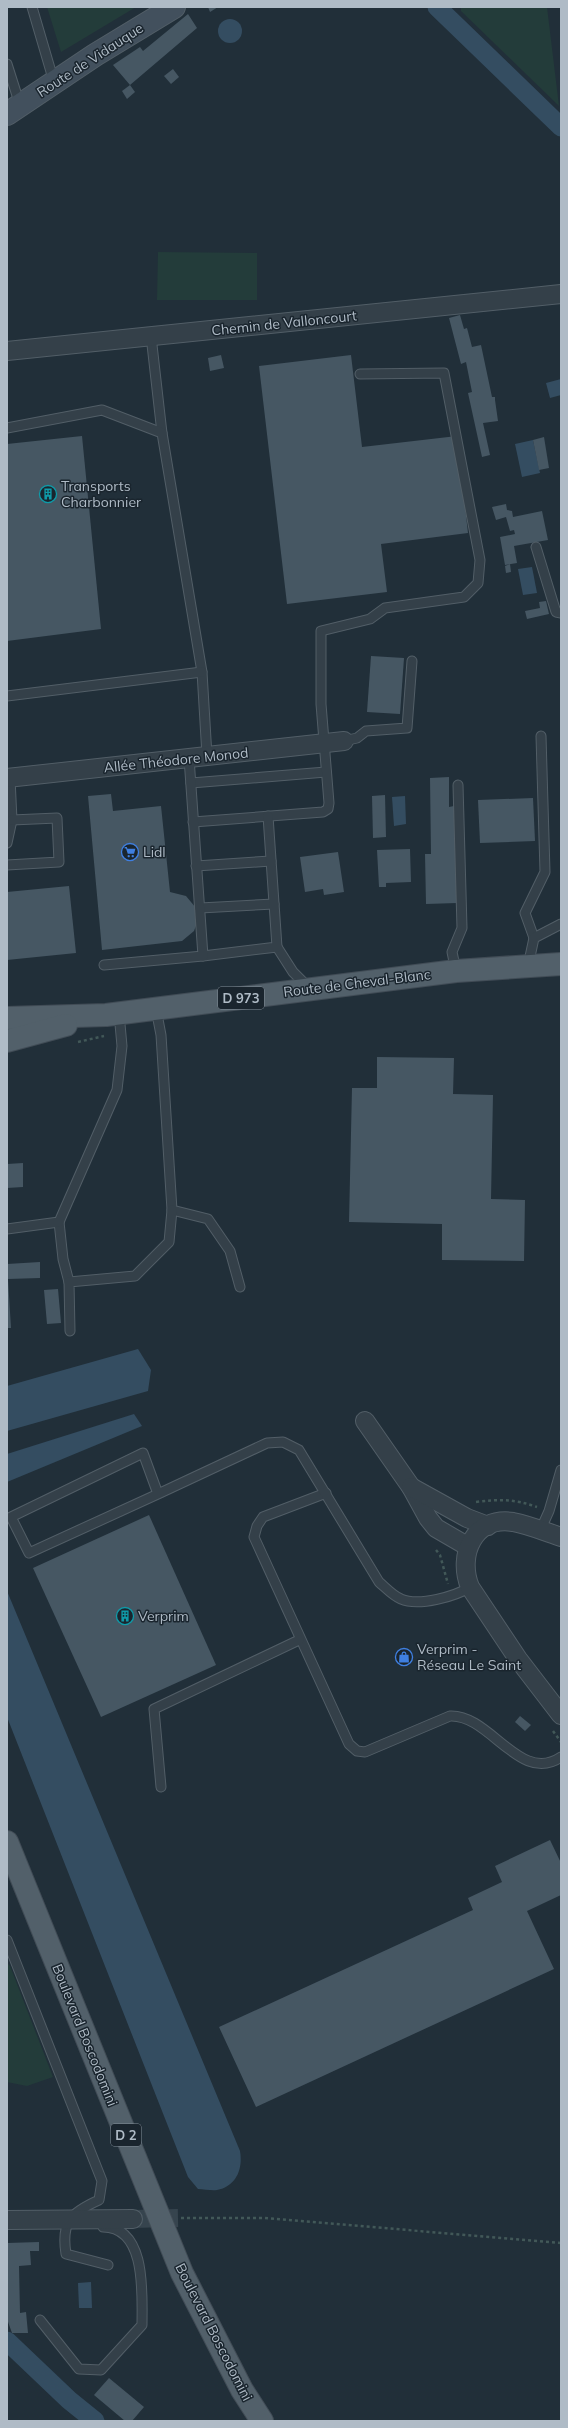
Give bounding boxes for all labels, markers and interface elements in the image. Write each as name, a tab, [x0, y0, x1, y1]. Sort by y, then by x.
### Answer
street label: Route de Vidauque	[33, 19, 147, 101]
street label: Chemin de Valloncourt	[210, 306, 358, 340]
place label: Transports Charbonnier	[61, 477, 142, 511]
building icon: Transports Charbonnier	[38, 484, 58, 504]
street label: Allée Théodore Monod	[103, 743, 249, 777]
supermarket icon: Lidl	[120, 842, 140, 862]
place label: Lidl	[143, 843, 166, 861]
street label: Route de Cheval-Blanc	[282, 965, 432, 1001]
road number: D 973	[218, 987, 264, 1009]
building icon: Verprim	[115, 1606, 135, 1626]
place label: Verprim	[138, 1607, 189, 1625]
place label: Verprim - Réseau Le Saint	[417, 1640, 521, 1674]
shop icon: Verprim - Réseau Le Saint	[394, 1647, 414, 1667]
street label: Boulevard Boscodomini	[48, 1961, 122, 2109]
road number: D 2	[111, 2124, 141, 2146]
street label: Boulevard Boscodomini	[171, 2260, 257, 2404]

